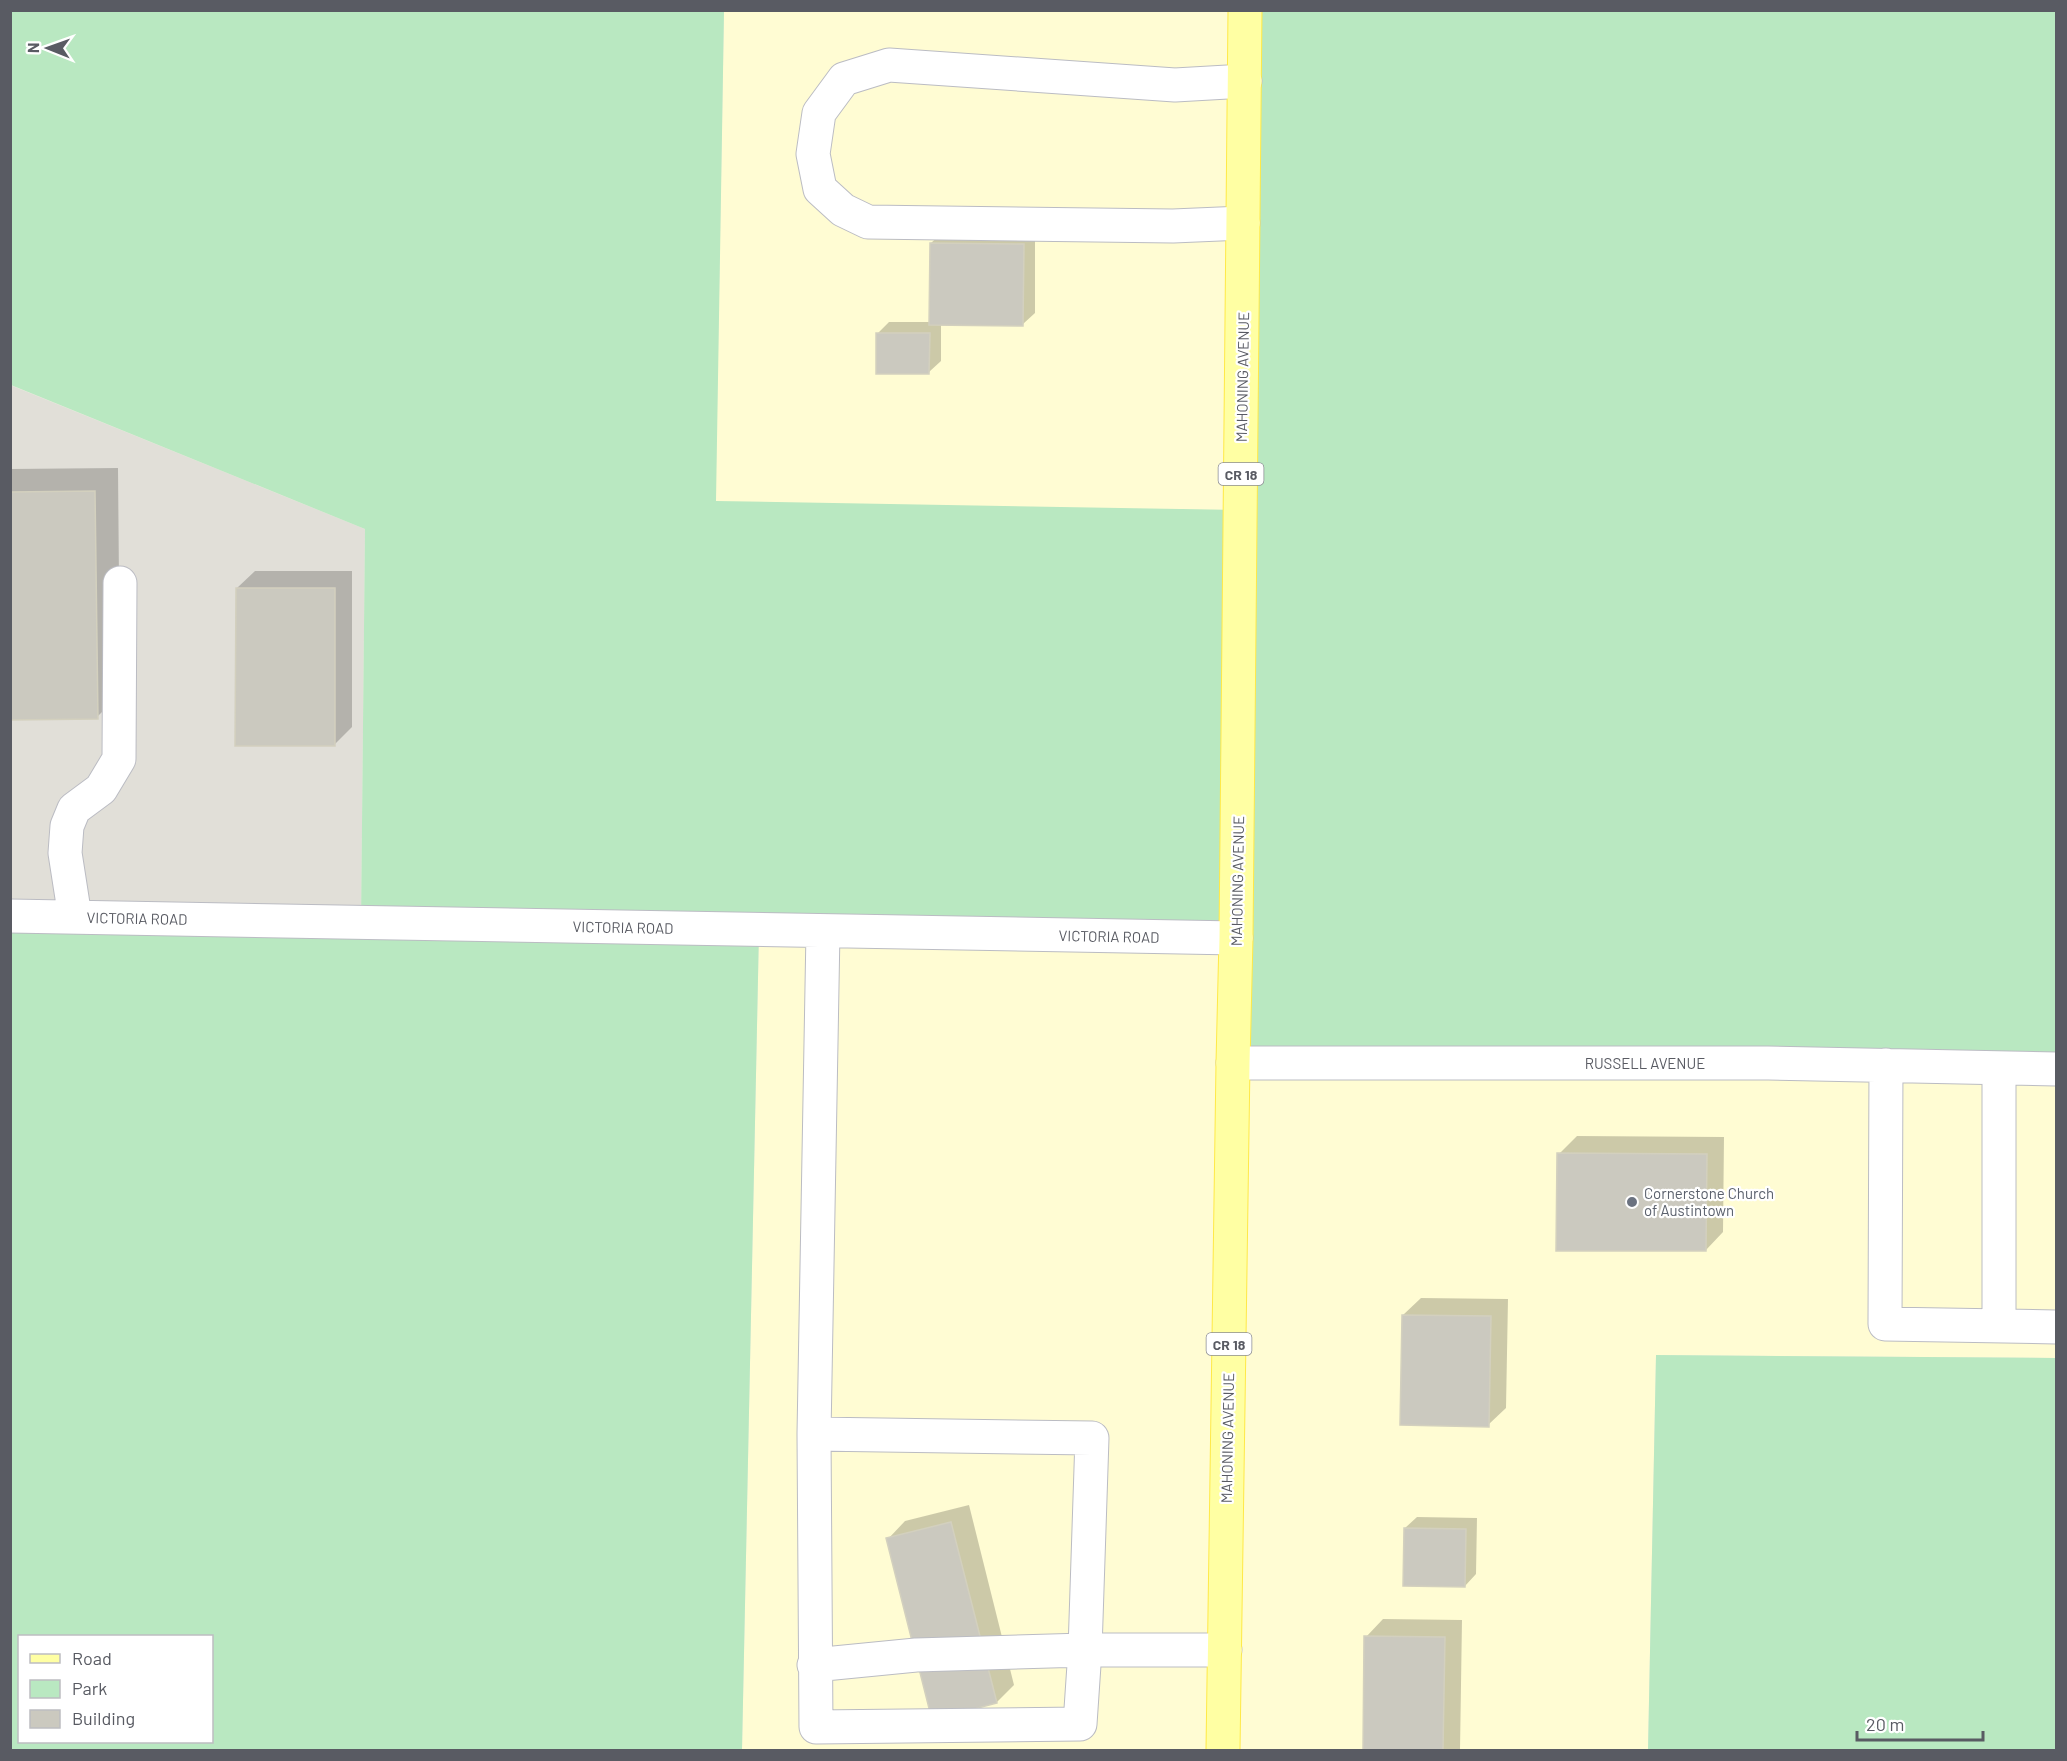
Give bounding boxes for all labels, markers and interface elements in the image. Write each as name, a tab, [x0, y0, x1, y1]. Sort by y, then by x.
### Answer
north arrow	[18, 18, 78, 78]
text: N	[23, 42, 42, 53]
street label: MAHONING AVENUE	[1232, 312, 1252, 442]
road number: CR 18	[1218, 463, 1264, 485]
street label: MAHONING AVENUE	[1227, 816, 1247, 946]
street label: VICTORIA ROAD	[86, 908, 188, 928]
street label: VICTORIA ROAD	[572, 917, 674, 937]
street label: VICTORIA ROAD	[1058, 926, 1160, 946]
street label: RUSSELL AVENUE	[1585, 1054, 1705, 1072]
place label: Cornerstone Church of Austintown	[1644, 1184, 1774, 1219]
marker: Cornerstone Church of Austintown	[1625, 1195, 1639, 1209]
road number: CR 18	[1206, 1333, 1252, 1355]
street label: MAHONING AVENUE	[1217, 1373, 1237, 1503]
legend	[18, 1635, 213, 1743]
text: Road	[72, 1647, 112, 1669]
text: Park	[72, 1677, 107, 1699]
scale bar	[1857, 1704, 1983, 1742]
text: Building	[72, 1707, 135, 1729]
text: 20 m	[1866, 1713, 1904, 1735]

